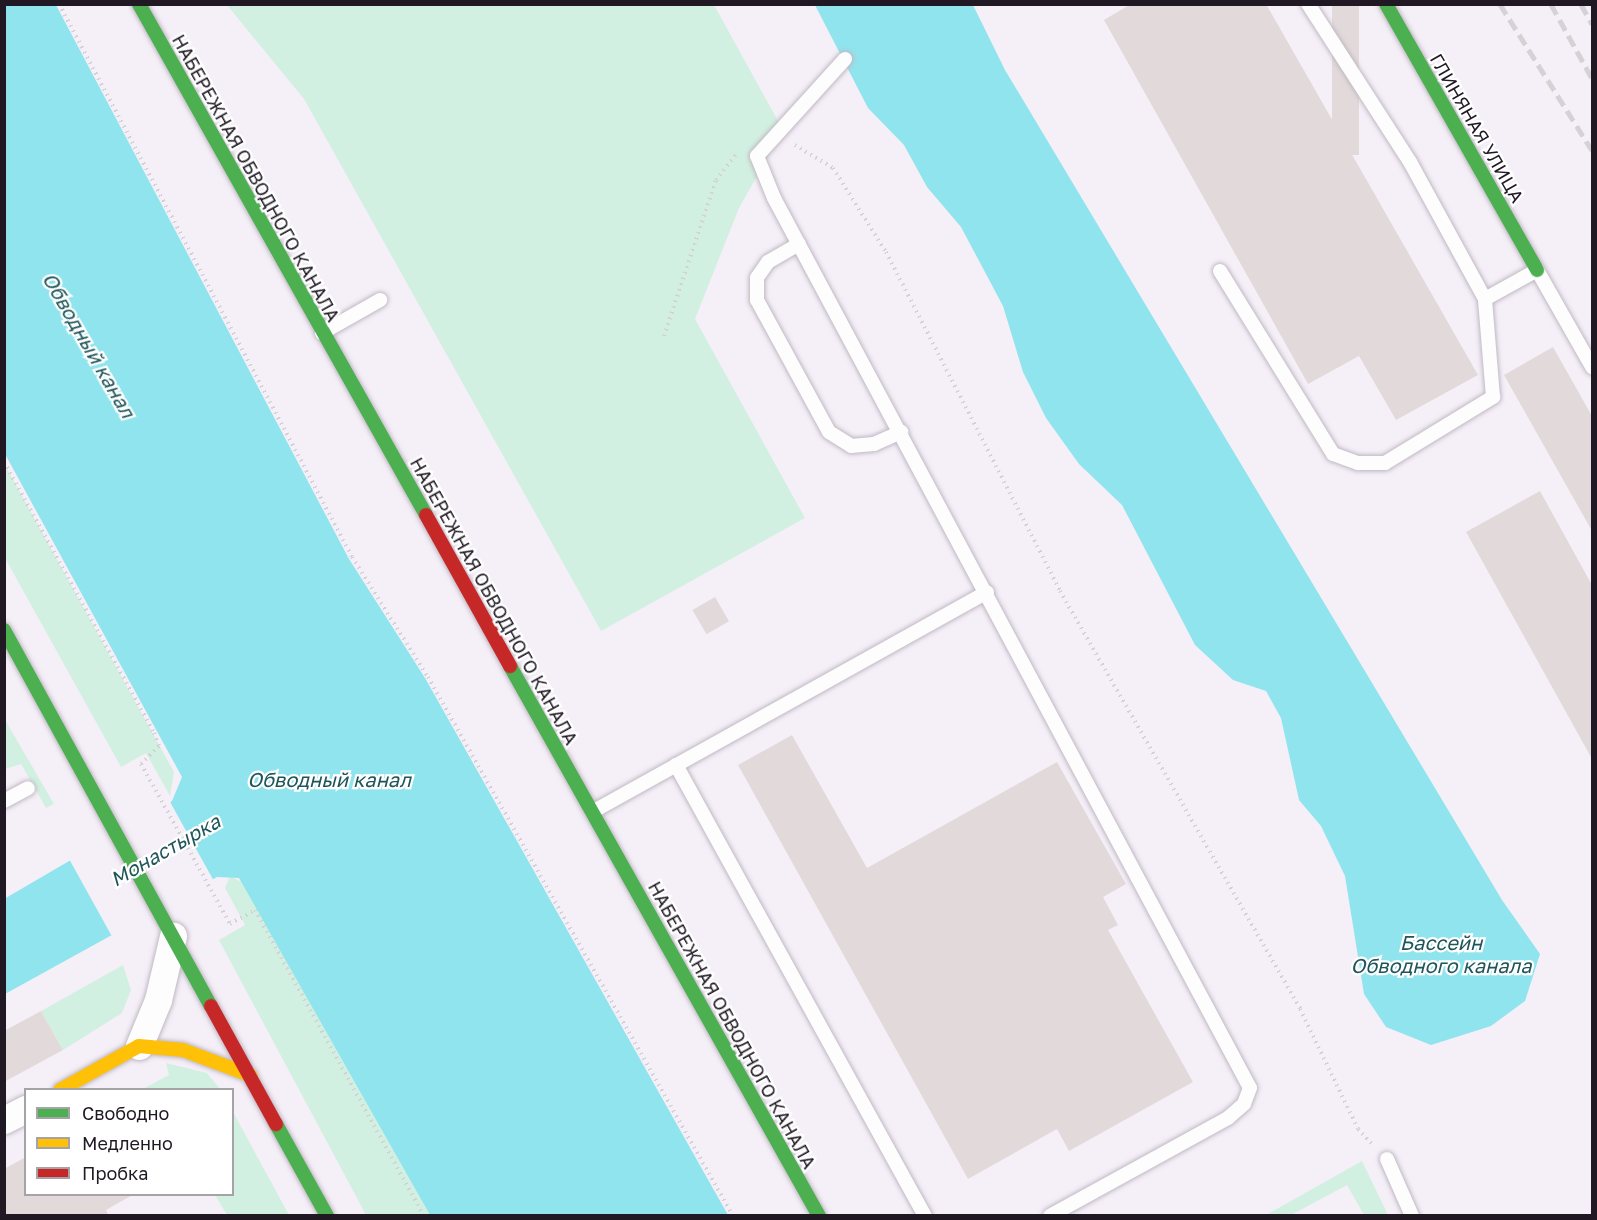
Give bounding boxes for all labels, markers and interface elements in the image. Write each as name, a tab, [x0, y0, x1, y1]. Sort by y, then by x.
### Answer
street label: НАБЕРЕЖНАЯ ОБВОДНОГО КАНАЛА	[168, 31, 344, 325]
street label: ГЛИНЯНАЯ УЛИЦА	[1426, 50, 1528, 206]
water label: Обводный канал	[38, 268, 140, 422]
street label: НАБЕРЕЖНАЯ ОБВОДНОГО КАНАЛА	[406, 454, 582, 748]
water label: Обводный канал	[247, 767, 411, 791]
water label: Монастырка	[106, 809, 224, 891]
street label: НАБЕРЕЖНАЯ ОБВОДНОГО КАНАЛА	[644, 878, 820, 1172]
water label: Бассейн Обводного канала	[1350, 931, 1532, 978]
legend	[24, 1088, 234, 1196]
text: Свободно	[82, 1102, 169, 1124]
text: Медленно	[82, 1132, 173, 1154]
text: Пробка	[82, 1162, 148, 1184]

